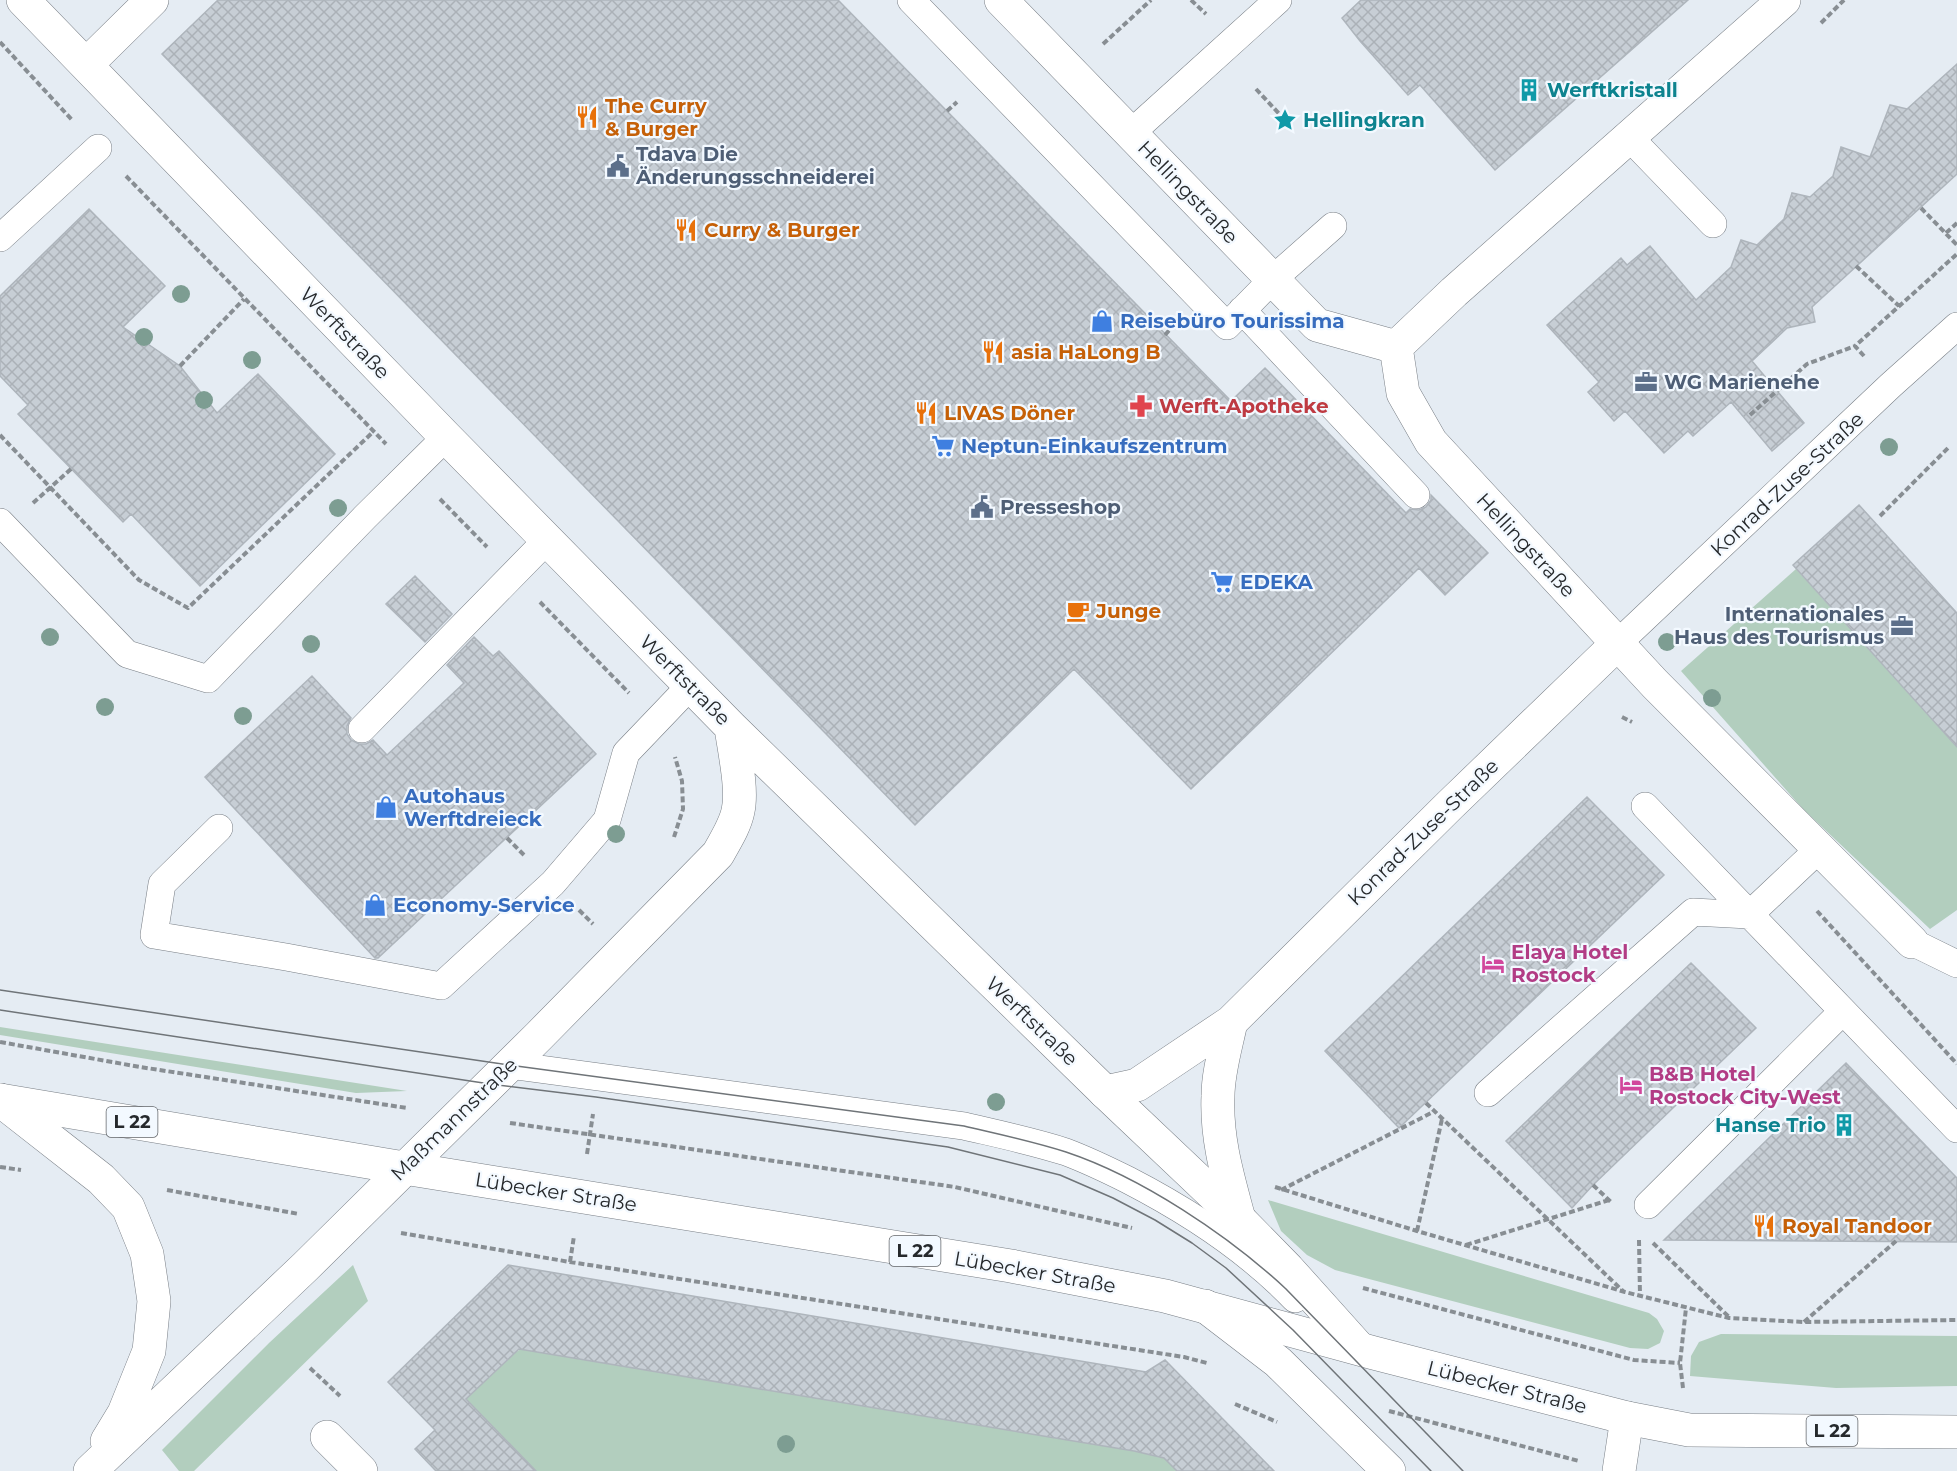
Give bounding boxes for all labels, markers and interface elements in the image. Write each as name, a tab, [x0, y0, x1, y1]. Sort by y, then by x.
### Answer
building icon: Werftkristall	[1516, 77, 1542, 103]
place label: Werftkristall	[1547, 78, 1678, 102]
place label: The Curry & Burger	[605, 94, 708, 141]
restaurant icon: The Curry & Burger	[574, 104, 600, 130]
place icon: Hellingkran	[1272, 107, 1298, 133]
place label: Hellingkran	[1303, 108, 1425, 132]
street label: Hellingstraße	[1133, 135, 1243, 249]
place label: Tdava Die Änderungsschneiderei	[635, 142, 875, 189]
public building icon: Tdava Die Änderungsschneiderei	[605, 153, 631, 179]
restaurant icon: Curry & Burger	[673, 217, 699, 243]
place label: Curry & Burger	[704, 218, 860, 242]
street label: Werftstraße	[295, 282, 395, 384]
shop icon: Reisebüro Tourissima	[1089, 308, 1115, 334]
place label: Reisebüro Tourissima	[1120, 309, 1345, 333]
restaurant icon: asia HaLong B	[980, 339, 1006, 365]
place label: asia HaLong B	[1011, 340, 1160, 364]
office icon: WG Marienehe	[1633, 369, 1659, 395]
place label: WG Marienehe	[1664, 370, 1820, 394]
pharmacy icon: Werft-Apotheke	[1128, 393, 1154, 419]
place label: Werft-Apotheke	[1159, 394, 1329, 418]
restaurant icon: LIVAS Döner	[913, 400, 939, 426]
place label: LIVAS Döner	[944, 401, 1075, 425]
street label: Konrad-Zuse-Straße	[1705, 407, 1869, 561]
supermarket icon: Neptun-Einkaufszentrum	[930, 433, 956, 459]
place label: Neptun-Einkaufszentrum	[961, 434, 1227, 458]
street label: Hellingstraße	[1472, 488, 1580, 602]
public building icon: Presseshop	[969, 494, 995, 520]
place label: Presseshop	[1000, 495, 1121, 519]
supermarket icon: EDEKA	[1209, 569, 1235, 595]
place label: EDEKA	[1240, 570, 1314, 594]
cafe icon: Junge	[1065, 598, 1091, 624]
place label: Junge	[1095, 599, 1161, 623]
place label: Internationales Haus des Tourismus	[1674, 602, 1884, 649]
office icon: Internationales Haus des Tourismus	[1889, 613, 1915, 639]
street label: Werftstraße	[635, 630, 735, 730]
street label: Konrad-Zuse-Straße	[1343, 754, 1503, 910]
place label: Autohaus Werftdreieck	[403, 784, 543, 831]
shop icon: Autohaus Werftdreieck	[373, 794, 399, 820]
shop icon: Economy-Service	[362, 892, 388, 918]
place label: Economy-Service	[393, 893, 575, 917]
place label: Elaya Hotel Rostock	[1511, 940, 1628, 987]
hotel icon: Elaya Hotel Rostock	[1480, 951, 1506, 977]
street label: Werftstraße	[981, 971, 1083, 1071]
street label: Maßmannstraße	[386, 1052, 522, 1186]
place label: B&B Hotel Rostock City-West	[1649, 1062, 1841, 1109]
hotel icon: B&B Hotel Rostock City-West	[1618, 1072, 1644, 1098]
road number: L 22	[106, 1107, 158, 1137]
building icon: Hanse Trio	[1831, 1112, 1857, 1138]
place label: Hanse Trio	[1715, 1113, 1826, 1137]
street label: Lübecker Straße	[473, 1167, 639, 1217]
restaurant icon: Royal Tandoor	[1751, 1213, 1777, 1239]
place label: Royal Tandoor	[1782, 1214, 1932, 1238]
road number: L 22	[890, 1236, 940, 1266]
street label: Lübecker Straße	[952, 1246, 1118, 1298]
street label: Lübecker Straße	[1425, 1356, 1589, 1418]
road number: L 22	[1806, 1416, 1858, 1446]

